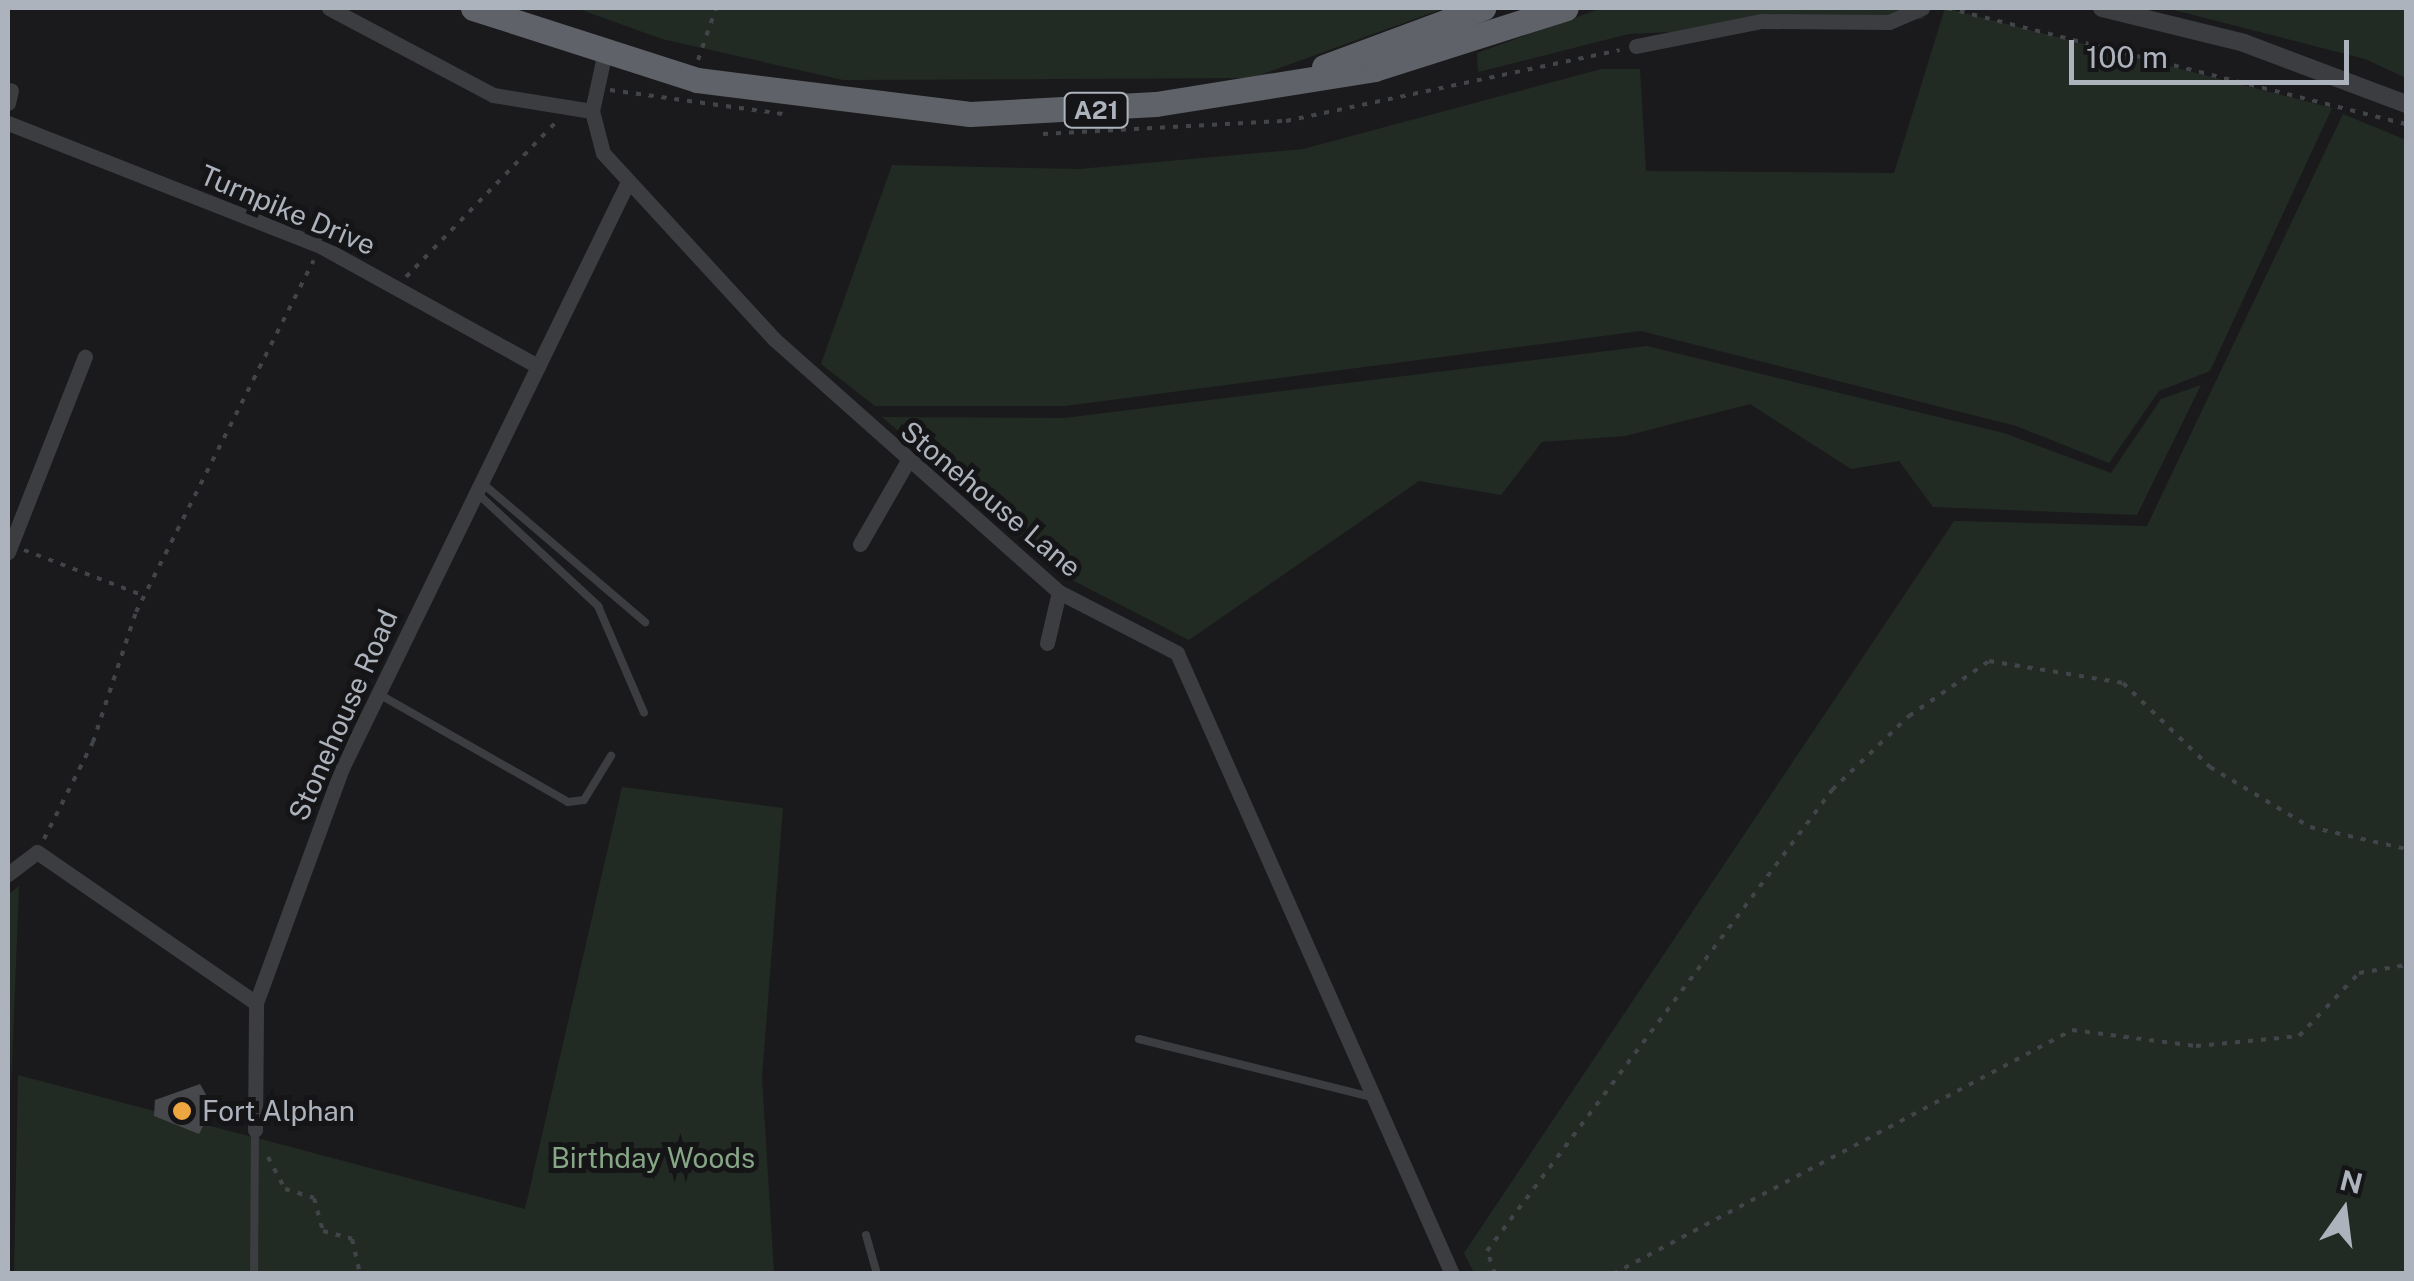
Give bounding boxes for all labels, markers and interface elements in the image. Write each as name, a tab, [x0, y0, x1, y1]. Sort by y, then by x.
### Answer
scale bar	[2074, 20, 2354, 82]
text: 100 m	[2086, 39, 2168, 75]
road number: A21	[1064, 90, 1128, 130]
street label: Turnpike Drive	[195, 158, 381, 262]
street label: Stonehouse Lane	[894, 414, 1088, 584]
street label: Stonehouse Road	[281, 604, 405, 826]
place label: Fort Alphan	[202, 1094, 355, 1128]
marker: Fort Alphan	[171, 1100, 193, 1122]
park label: Birthday Woods	[551, 1141, 755, 1175]
north arrow	[2294, 1161, 2394, 1261]
text: N	[2337, 1163, 2366, 1200]

